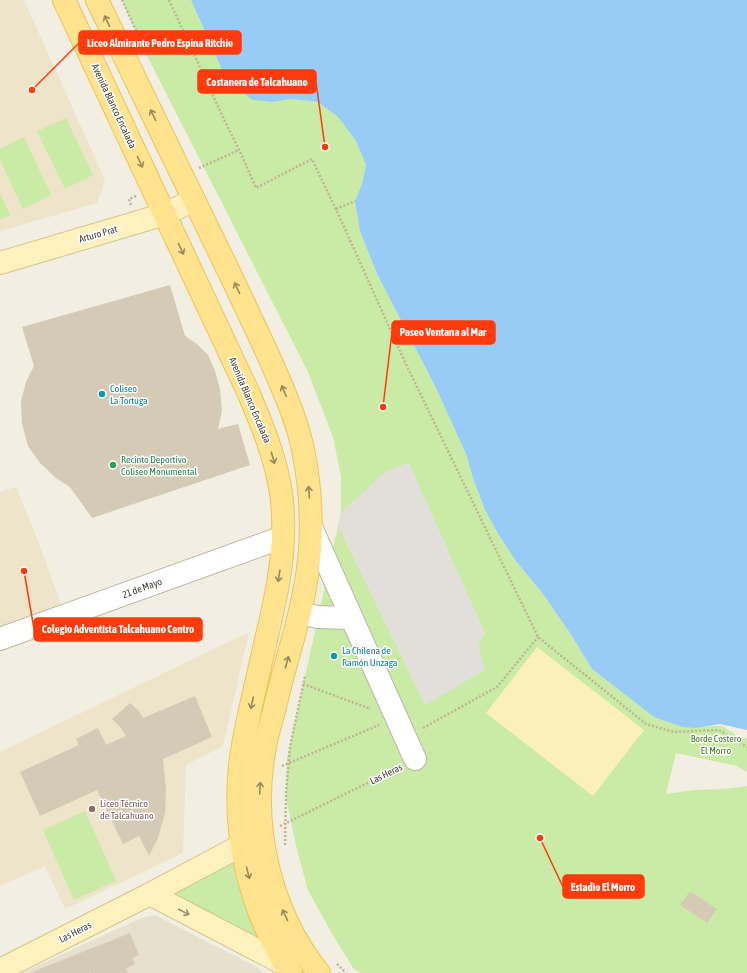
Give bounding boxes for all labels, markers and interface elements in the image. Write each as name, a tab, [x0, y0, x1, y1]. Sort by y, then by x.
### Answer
one-way arrow	[103, 15, 110, 27]
callout: Liceo Almirante Pedro Espina Ritchie	[79, 31, 241, 54]
text: Liceo Almirante Pedro Espina Ritchie	[87, 37, 233, 49]
street label: Avenida Blanco Encalada	[90, 62, 139, 150]
callout: Costanera de Talcahuano	[198, 70, 316, 93]
text: Costanera de Talcahuano	[206, 76, 308, 88]
one-way arrow	[149, 109, 156, 121]
one-way arrow	[137, 156, 144, 168]
street label: Arturo Prat	[77, 223, 119, 245]
one-way arrow	[178, 243, 185, 255]
one-way arrow	[233, 282, 240, 294]
callout: Paseo Ventana al Mar	[392, 321, 495, 344]
text: Paseo Ventana al Mar	[400, 326, 487, 338]
street label: Avenida Blanco Encalada	[227, 355, 273, 445]
place label: Coliseo La Tortuga	[110, 383, 148, 406]
one-way arrow	[280, 385, 287, 397]
marker: Coliseo La Tortuga	[97, 389, 107, 399]
one-way arrow	[270, 451, 277, 464]
place label: Recinto Deportivo Coliseo Monumental	[121, 454, 197, 477]
marker: Recinto Deportivo Coliseo Monumental	[108, 460, 118, 470]
one-way arrow	[306, 486, 313, 499]
one-way arrow	[275, 569, 283, 582]
street label: 21 de Mayo	[121, 576, 164, 600]
callout: Colegio Adventista Talcahuano Centro	[34, 618, 202, 641]
text: Colegio Adventista Talcahuano Centro	[42, 623, 194, 635]
place label: La Chilena de Ramón Unzaga	[342, 645, 398, 668]
marker: La Chilena de Ramón Unzaga	[329, 651, 339, 661]
one-way arrow	[284, 655, 291, 668]
one-way arrow	[248, 696, 255, 709]
park label: Borde Costero El Morro	[691, 733, 742, 756]
street label: Las Heras	[368, 761, 404, 787]
one-way arrow	[257, 782, 264, 795]
place label: Liceo Técnico de Talcahuano	[100, 798, 154, 821]
marker: Liceo Técnico de Talcahuano	[87, 804, 97, 814]
one-way arrow	[245, 866, 252, 879]
callout: Estadio El Morro	[563, 875, 644, 898]
text: Estadio El Morro	[571, 881, 635, 893]
one-way arrow	[178, 909, 190, 916]
one-way arrow	[281, 909, 288, 921]
street label: Las Heras	[57, 919, 93, 945]

